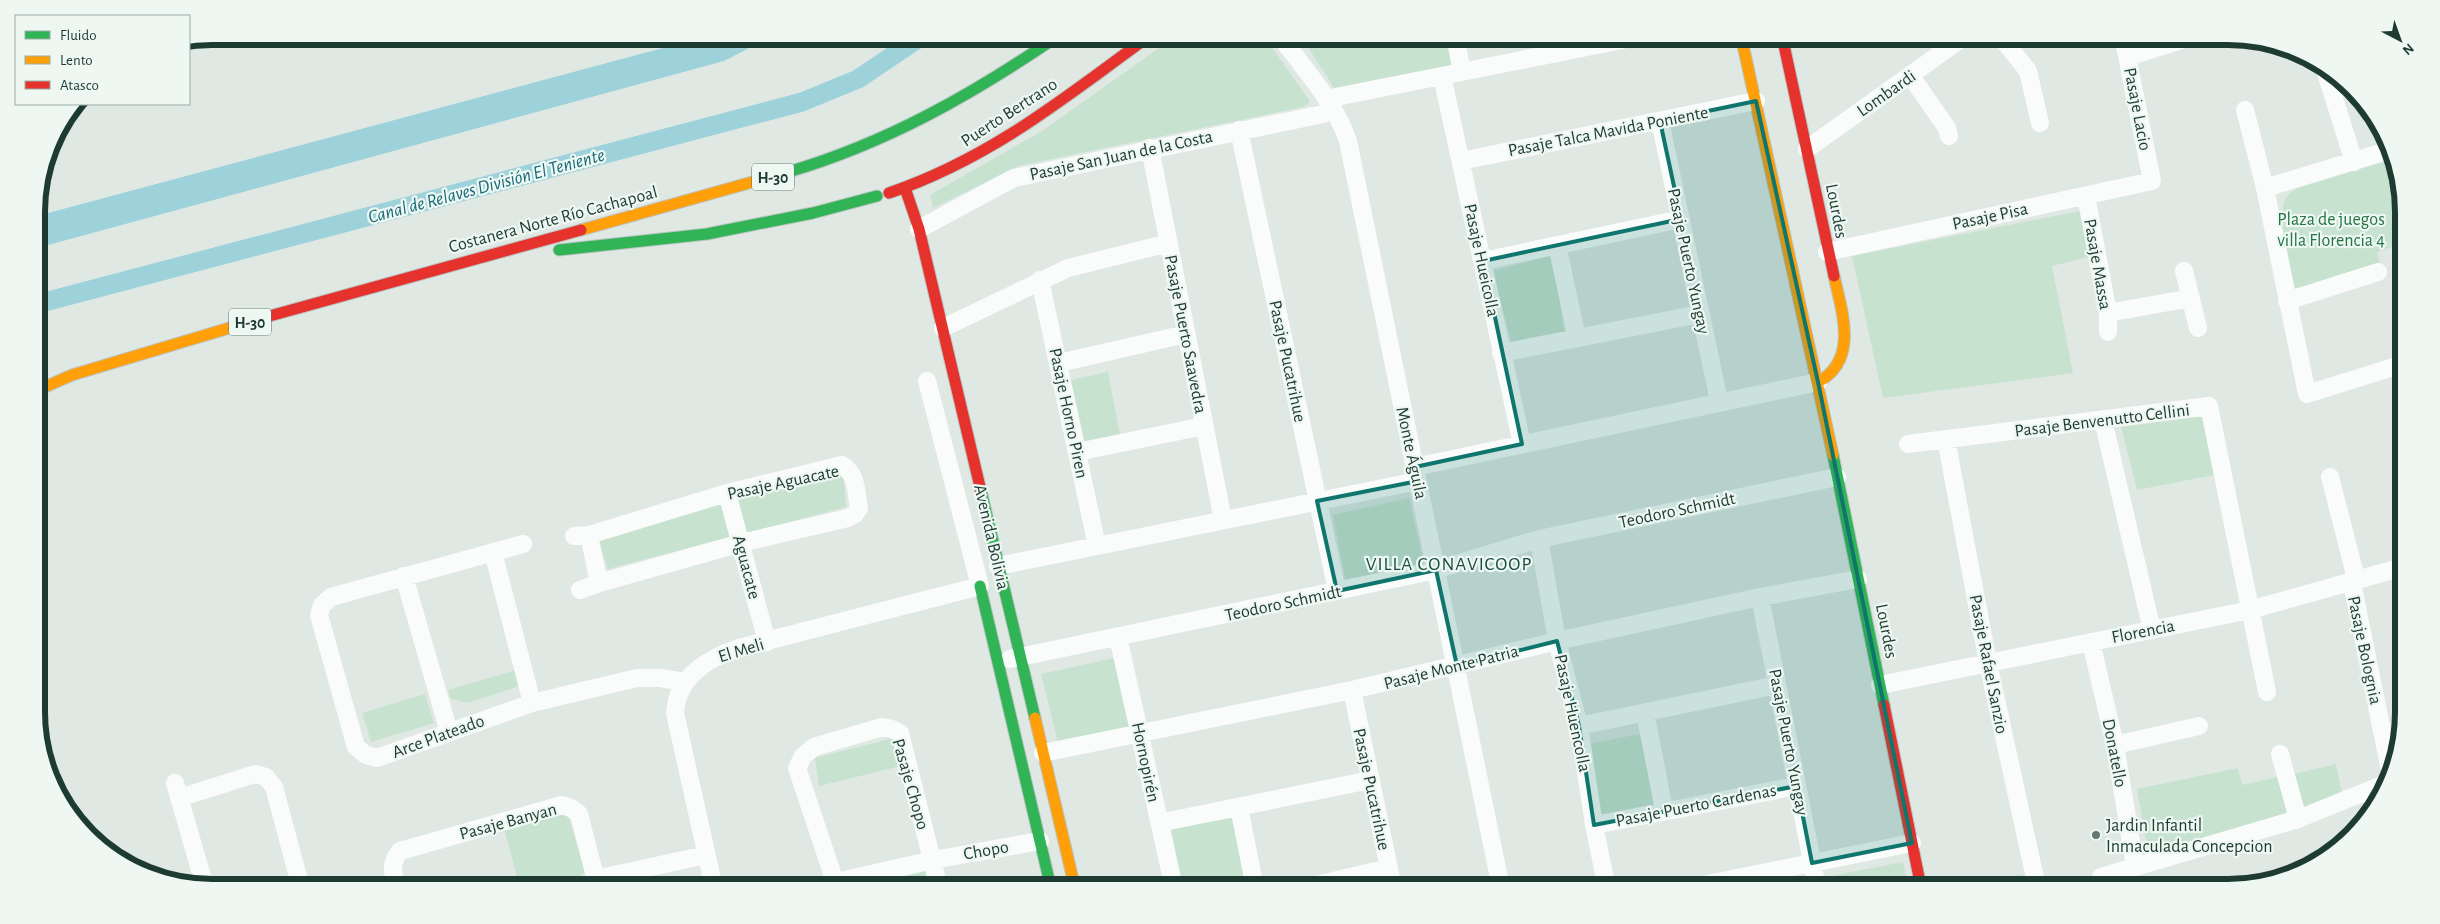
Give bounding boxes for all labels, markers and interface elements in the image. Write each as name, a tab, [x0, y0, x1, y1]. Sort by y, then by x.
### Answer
legend	[15, 15, 190, 105]
north arrow	[2375, 15, 2425, 65]
text: Fluido	[60, 28, 97, 43]
text: N	[2400, 41, 2416, 58]
text: Lento	[60, 53, 93, 68]
street label: Pasaje Lacio	[2120, 66, 2154, 152]
street label: Lombardi	[1854, 67, 1919, 120]
street label: Puerto Bertrano	[958, 75, 1061, 151]
text: Atasco	[60, 78, 99, 93]
street label: Pasaje Talca Mavida Poniente	[1507, 104, 1710, 160]
street label: Pasaje San Juan de la Costa	[1028, 128, 1214, 184]
water label: Canal de Relaves División El Teniente	[366, 146, 607, 227]
road number: H-30	[752, 163, 794, 190]
street label: Lourdes	[1822, 182, 1850, 240]
street label: Costanera Norte Río Cachapoal	[447, 183, 660, 257]
street label: Pasaje Puerto Yungay	[1664, 187, 1712, 336]
street label: Pasaje Pisa	[1951, 200, 2030, 234]
street label: Pasaje Hueicolla	[1460, 202, 1502, 318]
park label: Plaza de juegos villa Florencia 4	[2277, 211, 2385, 250]
street label: Pasaje Massa	[2080, 217, 2114, 311]
street label: Pasaje Puerto Saavedra	[1161, 253, 1209, 415]
street label: Pasaje Pucatrihue	[1265, 299, 1309, 424]
road number: H-30	[229, 308, 271, 336]
street label: Pasaje Horno Piren	[1045, 346, 1091, 480]
street label: Pasaje Benvenutto Cellini	[2014, 401, 2191, 441]
street label: Monte Águila	[1392, 405, 1433, 501]
street label: Pasaje Aguacate	[726, 462, 841, 504]
street label: Avenida Bolivia	[970, 483, 1012, 592]
street label: Teodoro Schmidt	[1617, 490, 1737, 532]
street label: Aguacate	[729, 533, 763, 601]
district label: VILLA CONAVICOOP	[1366, 555, 1532, 574]
street label: Teodoro Schmidt	[1223, 583, 1343, 625]
street label: Pasaje Rafael Sanzio	[1966, 593, 2010, 735]
street label: Pasaje Bolognia	[2344, 594, 2384, 706]
street label: Lourdes	[1872, 602, 1900, 660]
street label: Florencia	[2110, 617, 2176, 647]
street label: El Meli	[716, 635, 766, 666]
street label: Pasaje Monte Patria	[1382, 643, 1520, 693]
street label: Pasaje Huencolla	[1551, 653, 1593, 774]
street label: Pasaje Puerto Yungay	[1765, 667, 1811, 817]
street label: Arce Plateado	[390, 712, 487, 762]
street label: Donatello	[2099, 717, 2130, 789]
street label: Hornopirén	[1128, 721, 1162, 804]
street label: Pasaje Pucatrihue	[1349, 727, 1393, 852]
street label: Pasaje Chopo	[888, 737, 932, 832]
street label: Pasaje Puerto Cardenas	[1614, 782, 1778, 830]
street label: Pasaje Banyan	[458, 800, 559, 844]
place label: Jardin Infantil Inmaculada Concepcion	[2106, 817, 2272, 856]
marker: Jardin Infantil Inmaculada Concepcion	[2090, 829, 2102, 841]
street label: Chopo	[962, 838, 1010, 864]

